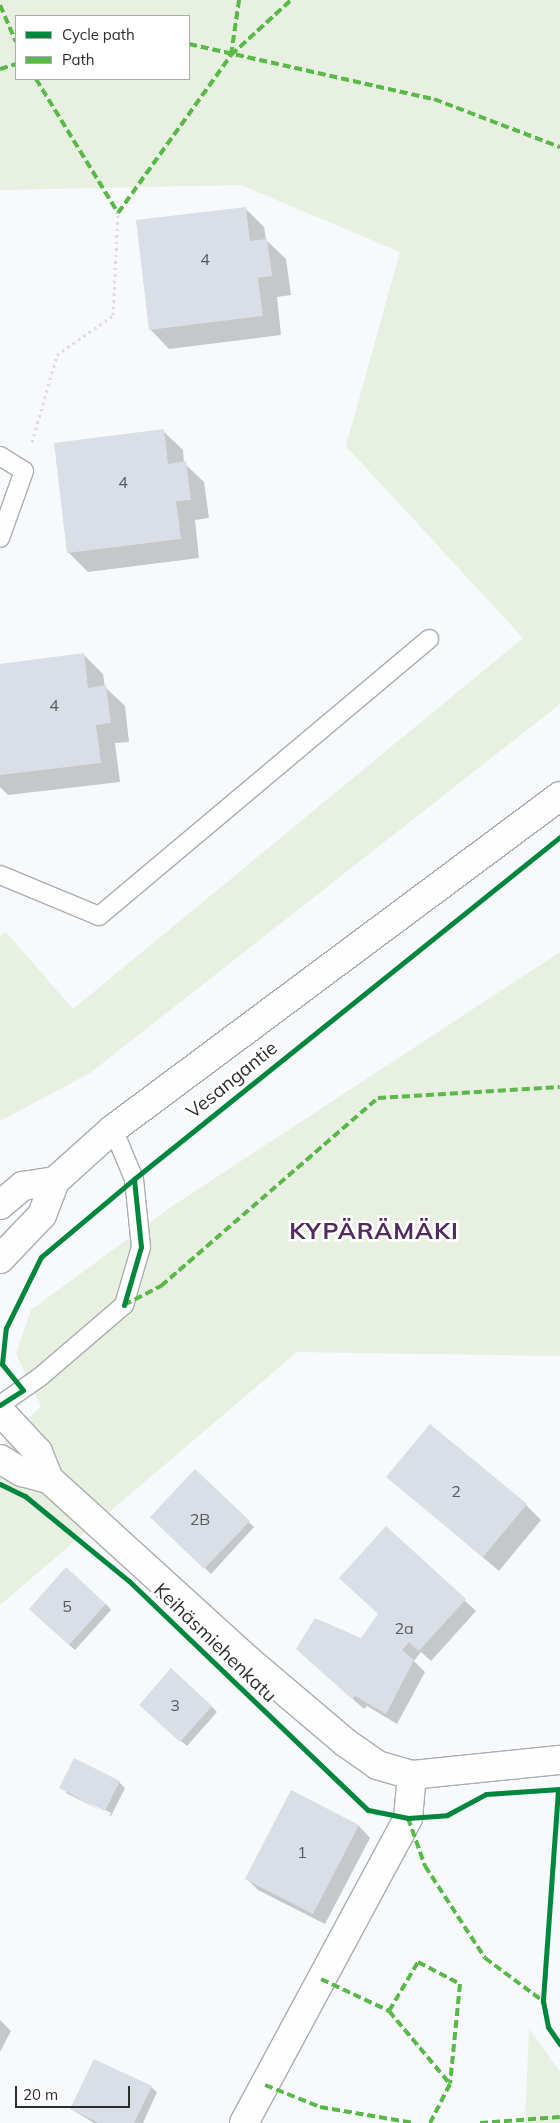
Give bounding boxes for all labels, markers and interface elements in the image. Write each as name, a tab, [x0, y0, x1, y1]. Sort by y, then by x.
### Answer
legend	[15, 15, 190, 80]
text: Cycle path	[62, 25, 135, 44]
text: Path	[62, 50, 94, 69]
house number: 4	[200, 249, 210, 269]
house number: 4	[118, 472, 128, 492]
house number: 4	[49, 695, 59, 715]
street label: Vesangantie	[182, 1037, 282, 1123]
district label: KYPÄRÄMÄKI	[288, 1217, 460, 1245]
house number: 2	[451, 1481, 461, 1501]
house number: 2B	[190, 1509, 210, 1529]
street label: Keihäsmiehenkatu	[149, 1579, 281, 1707]
house number: 5	[62, 1596, 72, 1616]
house number: 2a	[394, 1618, 414, 1638]
house number: 3	[170, 1695, 180, 1715]
house number: 1	[297, 1842, 307, 1862]
scale bar	[18, 2076, 132, 2108]
text: 20 m	[23, 2085, 58, 2104]

